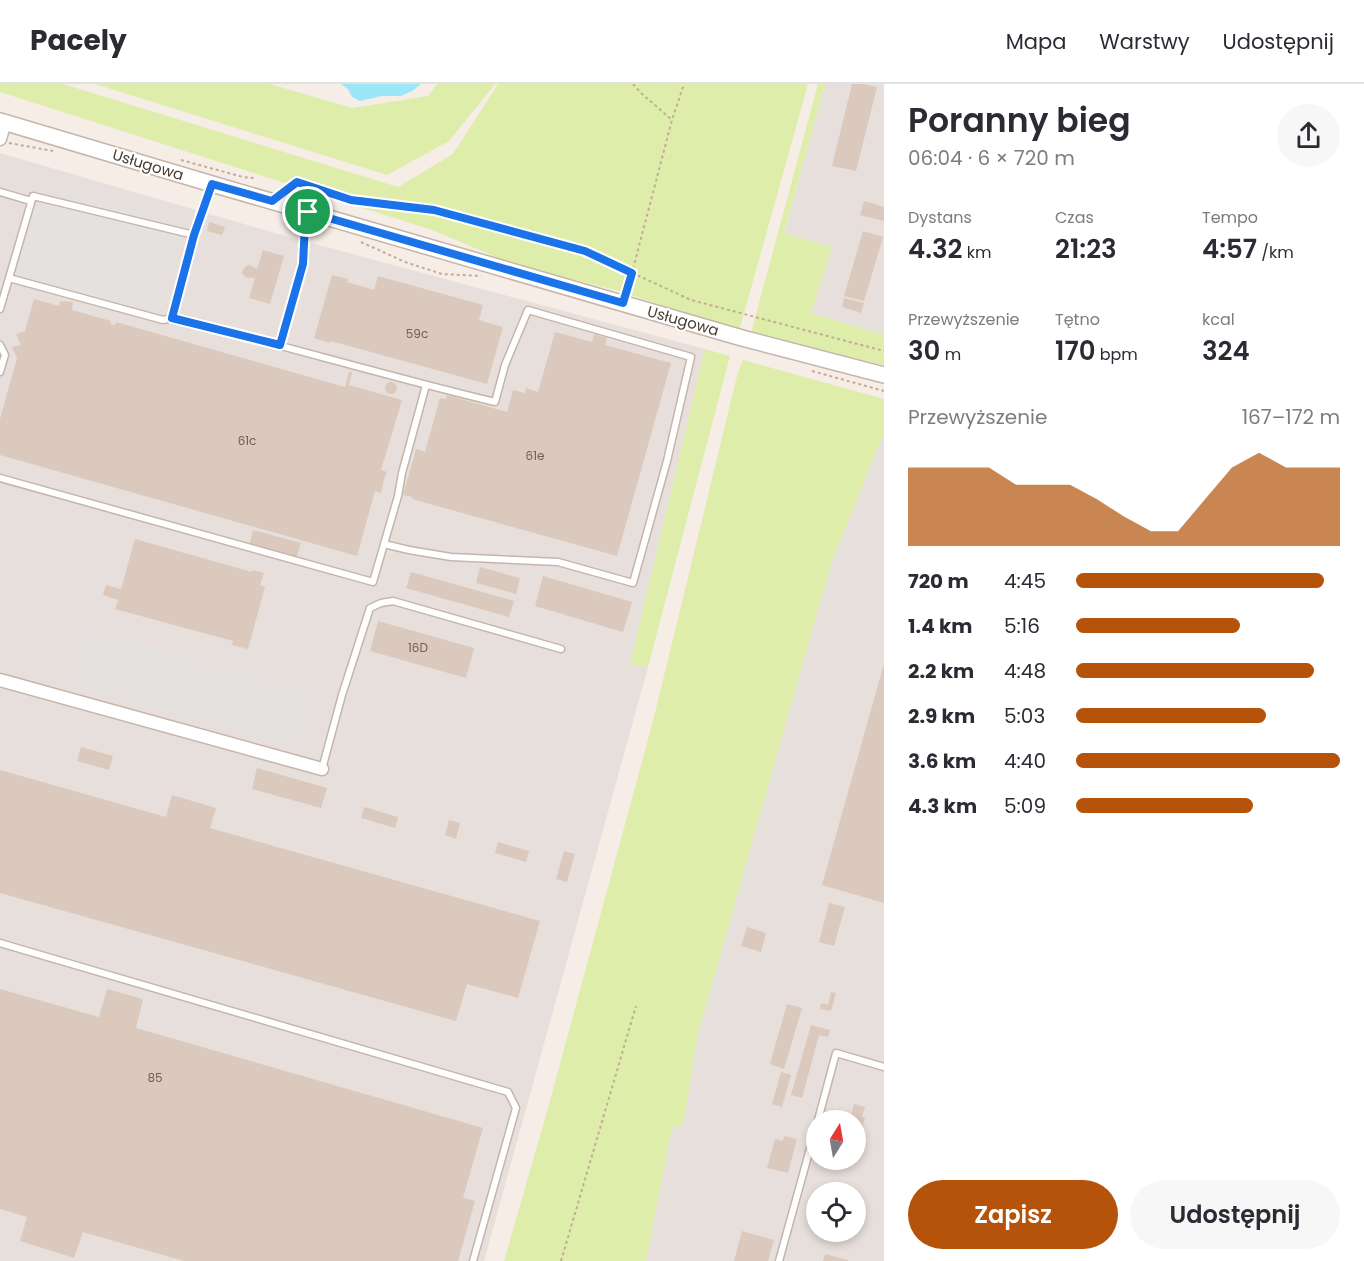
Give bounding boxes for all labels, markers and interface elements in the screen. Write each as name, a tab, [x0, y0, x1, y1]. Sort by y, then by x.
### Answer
text: Pacely	[30, 21, 127, 60]
text: Mapa	[1006, 27, 1066, 56]
text: Warstwy	[1099, 27, 1190, 56]
text: Udostępnij	[1223, 27, 1334, 56]
text: Poranny bieg	[908, 97, 1131, 144]
button: share	[1277, 104, 1340, 167]
street label: Usługowa	[110, 144, 186, 185]
text: 06:04 · 6 × 720 m	[908, 144, 1075, 172]
pin	[282, 186, 333, 237]
icon: arrive	[291, 195, 324, 228]
text: Dystans	[908, 206, 972, 229]
text: Czas	[1055, 206, 1094, 229]
text: Tempo	[1202, 206, 1258, 229]
text: 4.32	[908, 231, 962, 267]
text: 21:23	[1055, 231, 1117, 267]
text: 4:57	[1202, 231, 1257, 267]
text: km	[962, 241, 991, 264]
text: /km	[1257, 241, 1294, 264]
street label: Usługowa	[645, 300, 721, 341]
text: Przewyższenie	[908, 308, 1020, 331]
text: Tętno	[1055, 308, 1100, 331]
text: kcal	[1202, 308, 1235, 331]
house number: 59c	[406, 325, 428, 342]
text: 30	[908, 333, 940, 369]
text: 170	[1055, 333, 1095, 369]
text: 324	[1202, 333, 1250, 369]
text: m	[940, 343, 961, 366]
text: bpm	[1095, 343, 1138, 366]
text: Przewyższenie	[908, 403, 1047, 431]
text: 167–172 m	[1242, 403, 1340, 431]
house number: 61c	[238, 432, 256, 449]
house number: 61e	[526, 447, 544, 464]
text: 720 m	[908, 567, 969, 595]
text: 4:45	[1004, 567, 1046, 595]
text: 1.4 km	[908, 612, 972, 640]
text: 5:16	[1004, 612, 1040, 640]
house number: 16D	[408, 639, 428, 656]
text: 2.2 km	[908, 657, 974, 685]
text: 4:48	[1004, 657, 1046, 685]
text: 2.9 km	[908, 702, 975, 730]
text: 5:03	[1004, 702, 1045, 730]
text: 3.6 km	[908, 747, 976, 775]
text: 4:40	[1004, 747, 1046, 775]
text: 4.3 km	[908, 792, 977, 820]
text: 5:09	[1004, 792, 1046, 820]
house number: 85	[147, 1069, 163, 1086]
north arrow	[806, 1110, 866, 1170]
map controls	[806, 1110, 866, 1242]
button: Zapisz	[908, 1180, 1118, 1249]
button: Udostępnij	[1130, 1180, 1340, 1249]
button: locate	[806, 1182, 866, 1242]

